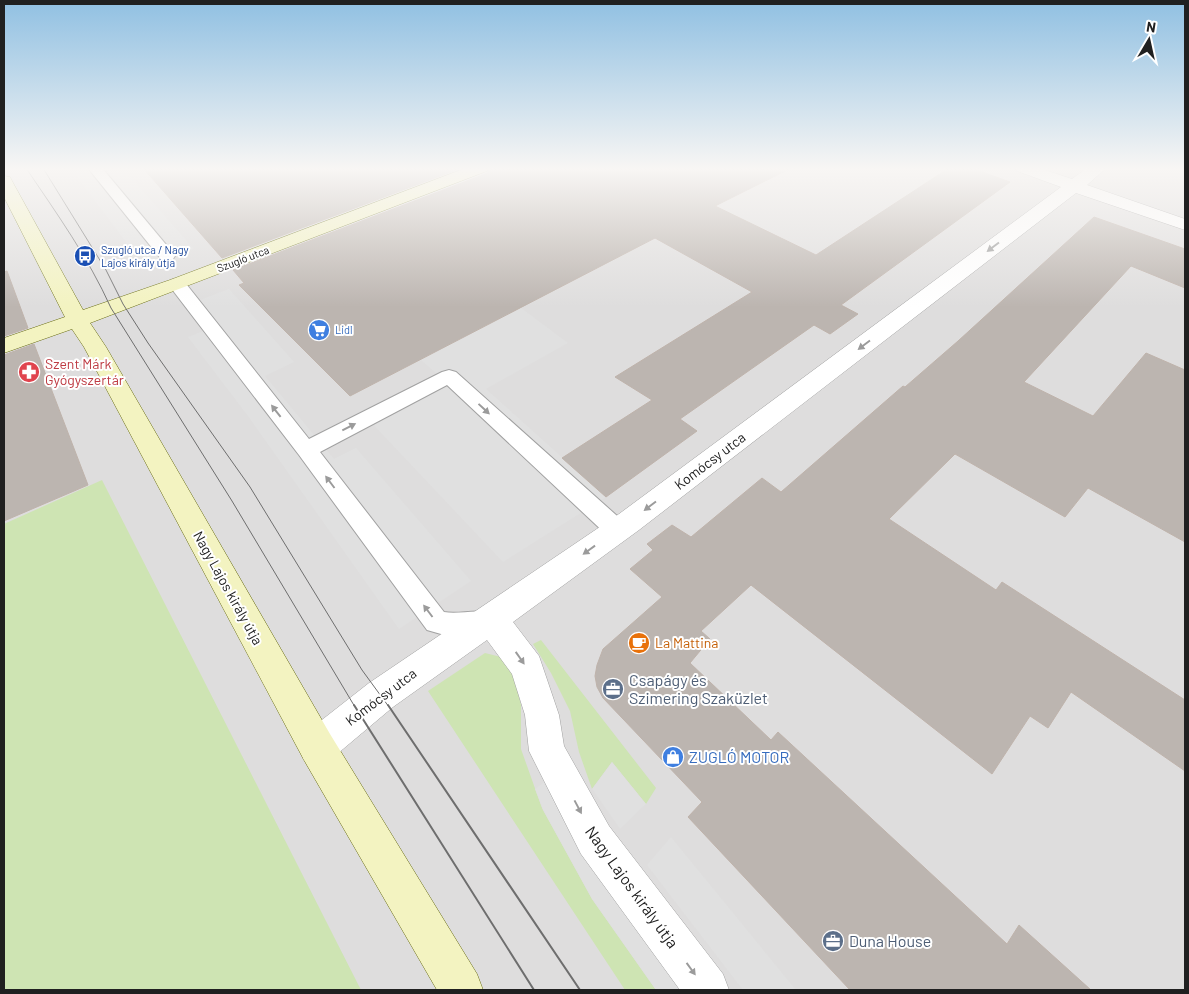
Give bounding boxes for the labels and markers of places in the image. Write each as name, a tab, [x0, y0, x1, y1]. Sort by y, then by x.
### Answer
place label: Szugló utca / Nagy Lajos király útja	[101, 243, 189, 269]
bus stop icon: Szugló utca / Nagy Lajos király útja	[73, 244, 97, 268]
supermarket icon: Lidl	[307, 318, 331, 342]
place label: Lidl	[335, 323, 353, 336]
place label: Szent Márk Gyógyszertár	[45, 355, 124, 388]
pharmacy icon: Szent Márk Gyógyszertár	[17, 360, 41, 384]
cafe icon: La Mattina	[627, 631, 651, 655]
place label: La Mattina	[655, 634, 718, 651]
place label: Csapágy és Szimering Szaküzlet	[629, 670, 768, 707]
office icon: Csapágy és Szimering Szaküzlet	[601, 677, 625, 701]
shop icon: ZUGLÓ MOTOR	[661, 745, 685, 769]
place label: ZUGLÓ MOTOR	[689, 747, 789, 766]
office icon: Duna House	[821, 929, 845, 953]
place label: Duna House	[849, 931, 931, 950]

